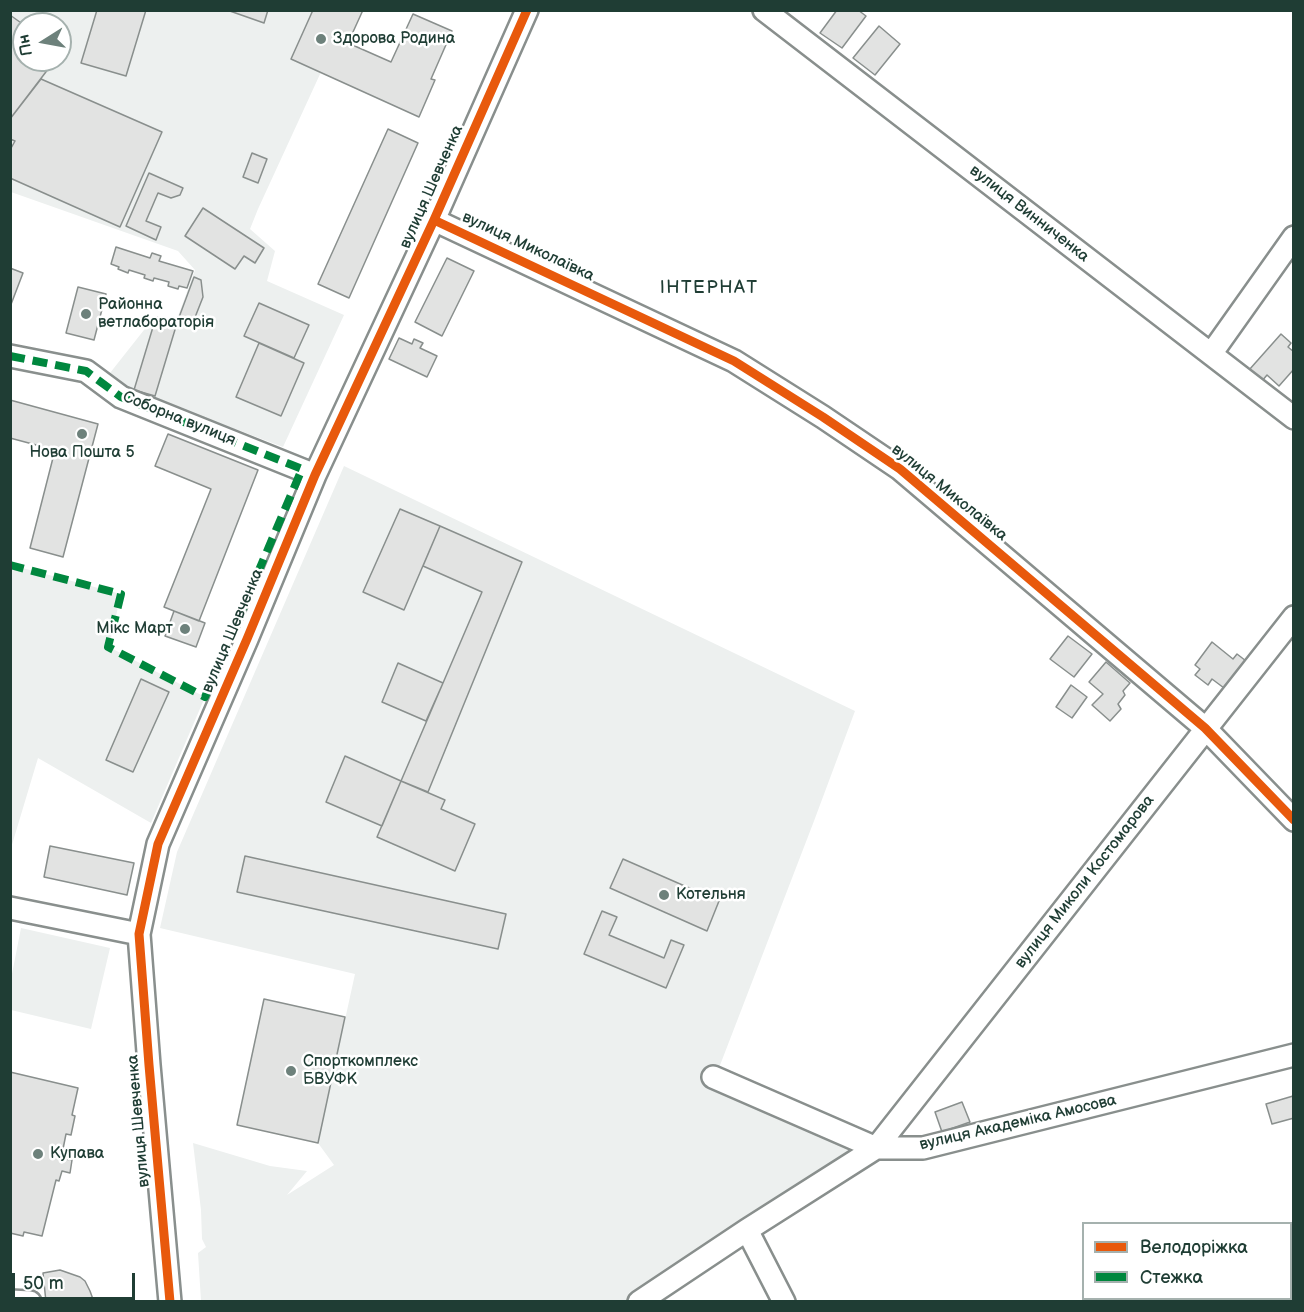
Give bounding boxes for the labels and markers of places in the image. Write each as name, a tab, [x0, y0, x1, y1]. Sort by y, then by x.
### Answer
place label: Здорова Родина	[333, 29, 455, 49]
marker: Здорова Родина	[314, 32, 328, 46]
place label: Районна ветлабораторія	[98, 295, 214, 333]
marker: Районна ветлабораторія	[79, 307, 93, 321]
marker: Нова Пошта 5	[75, 427, 89, 441]
place label: Нова Пошта 5	[29, 443, 135, 463]
place label: Мікс Март	[96, 619, 173, 639]
marker: Мікс Март	[178, 622, 192, 636]
place label: Котельня	[676, 885, 746, 905]
marker: Котельня	[657, 888, 671, 902]
place label: Спорткомплекс БВУФК	[303, 1052, 418, 1090]
marker: Спорткомплекс БВУФК	[284, 1064, 298, 1078]
place label: Купава	[50, 1144, 104, 1164]
marker: Купава	[31, 1147, 45, 1161]

